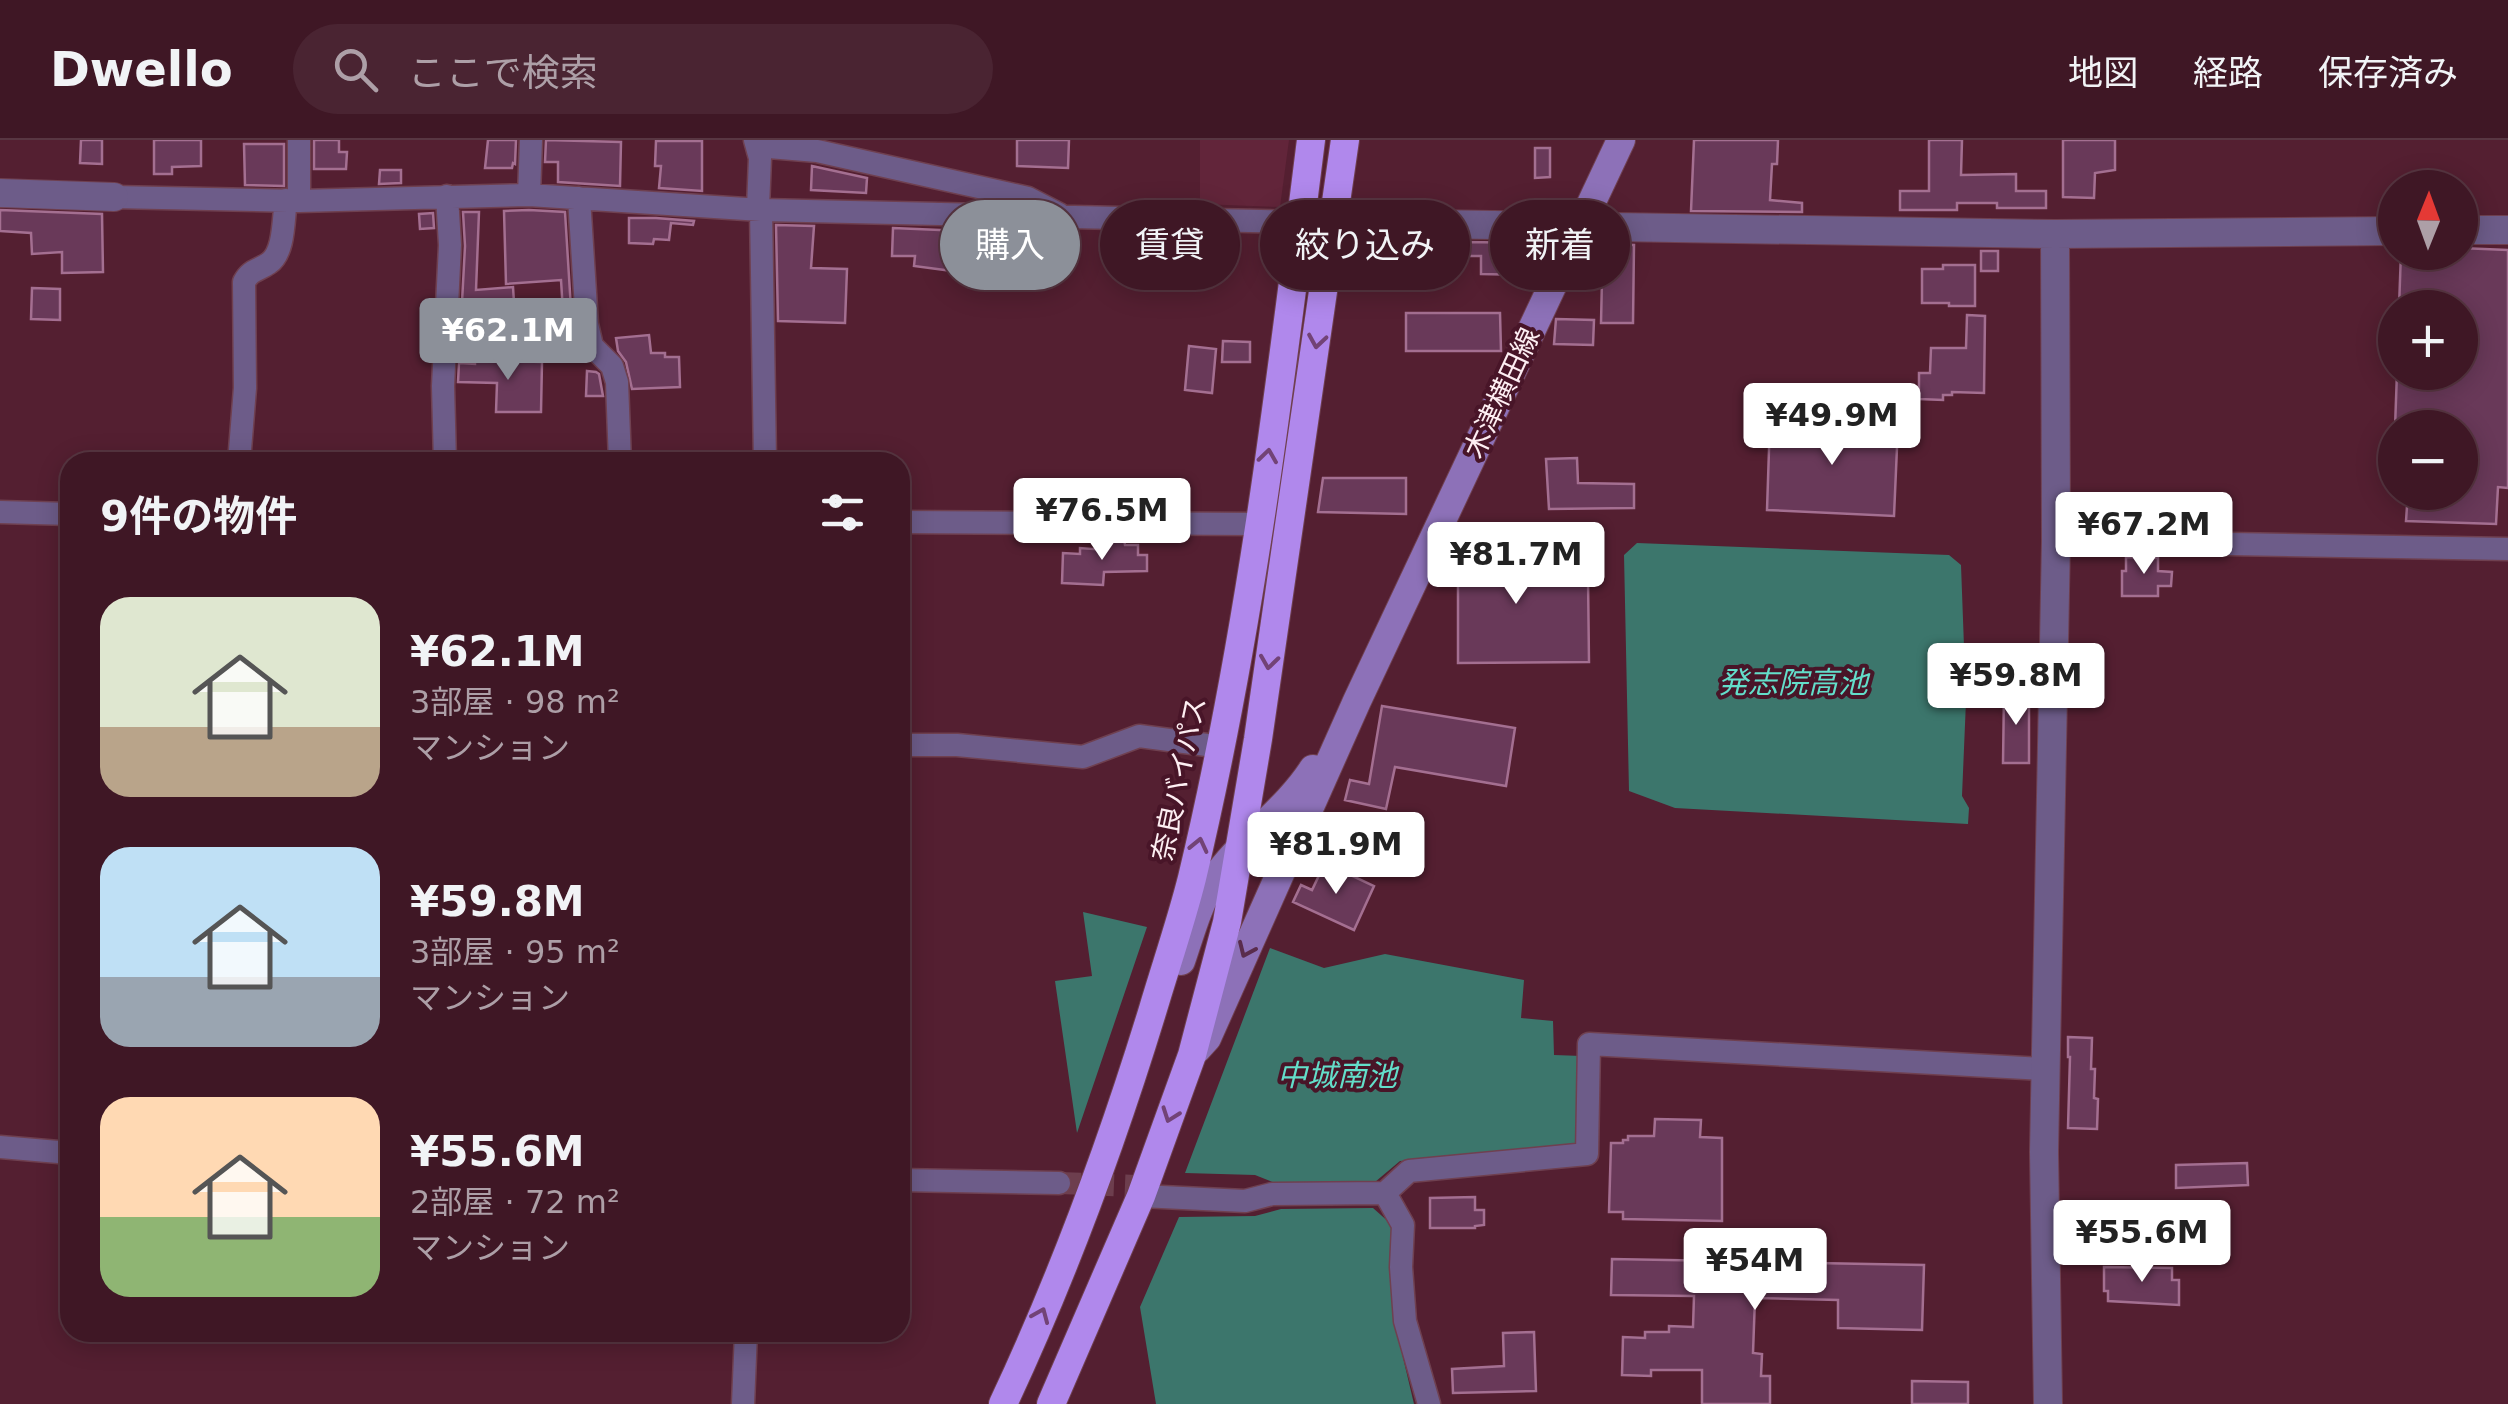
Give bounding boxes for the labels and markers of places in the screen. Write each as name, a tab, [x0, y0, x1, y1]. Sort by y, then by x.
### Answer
pin: ¥62.1M	[427, 298, 589, 383]
pin: ¥49.9M	[1751, 383, 1913, 468]
pin: ¥76.5M	[1021, 478, 1183, 563]
pin: ¥67.2M	[2063, 492, 2225, 577]
pin: ¥81.7M	[1435, 522, 1597, 607]
pin: ¥59.8M	[1935, 643, 2097, 728]
pin: ¥81.9M	[1255, 812, 1417, 897]
pin: ¥55.6M	[2061, 1200, 2223, 1285]
pin: ¥54M	[1696, 1228, 1814, 1313]

